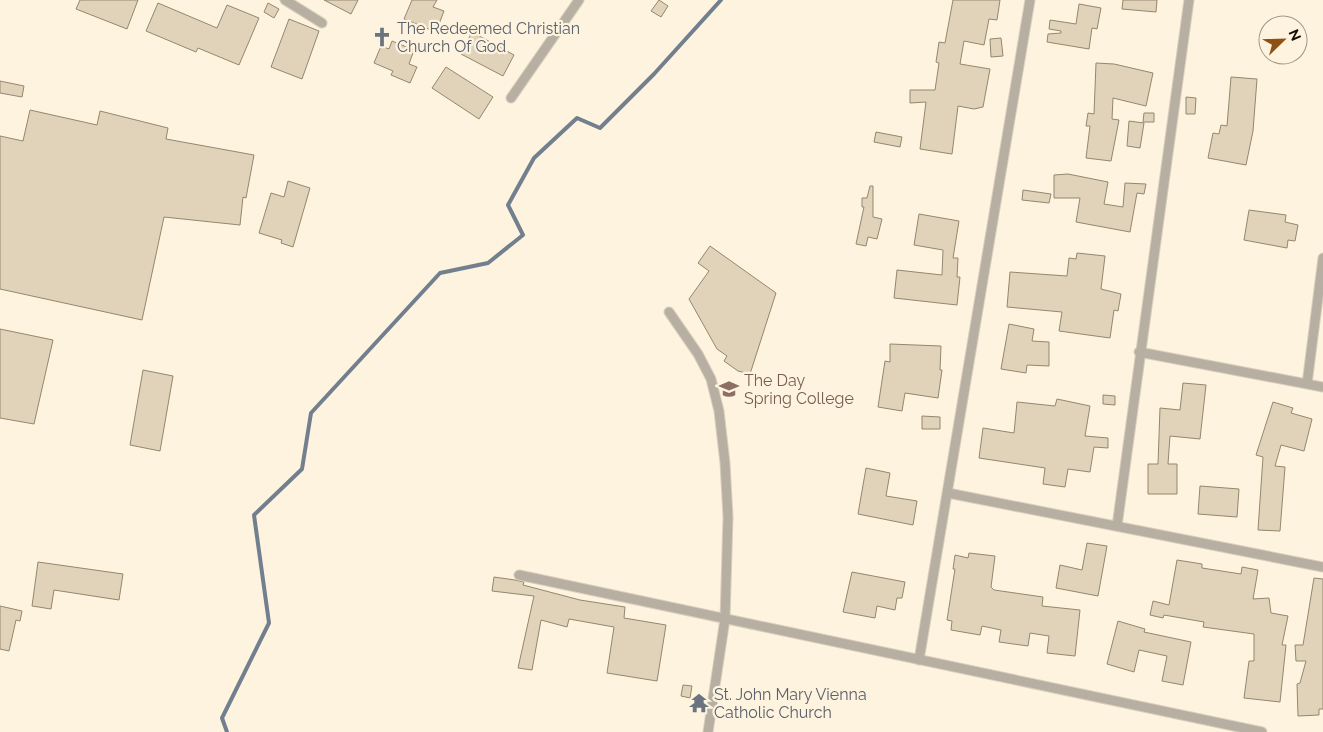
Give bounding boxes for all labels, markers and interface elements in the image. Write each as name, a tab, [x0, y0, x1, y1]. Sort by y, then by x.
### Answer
north arrow	[1258, 15, 1308, 65]
place label: The Redeemed Christian Church Of God	[397, 19, 580, 56]
church icon: The Redeemed Christian Church Of God	[371, 26, 393, 48]
text: N	[1286, 27, 1304, 43]
place label: The Day Spring College	[744, 371, 854, 408]
school or university icon: The Day Spring College	[718, 378, 740, 400]
place label: St. John Mary Vienna Catholic Church	[714, 685, 867, 722]
temple icon: St. John Mary Vienna Catholic Church	[688, 692, 710, 714]

